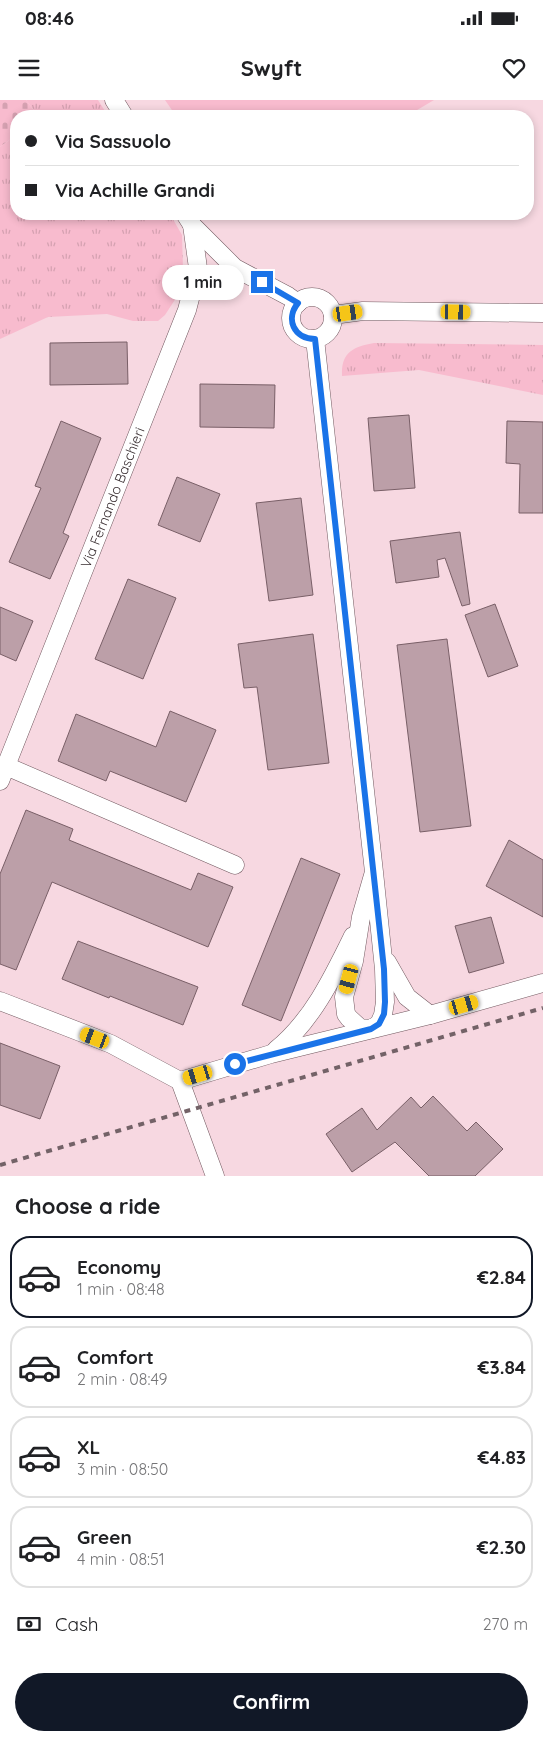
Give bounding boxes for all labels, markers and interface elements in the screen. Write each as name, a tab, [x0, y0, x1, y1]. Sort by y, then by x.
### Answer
text: 08:46	[25, 6, 74, 30]
icon: menu	[15, 54, 43, 82]
text: Swyft	[241, 54, 302, 82]
icon: heart	[500, 54, 528, 82]
text: Via Sassuolo	[55, 129, 171, 153]
text: Via Achille Grandi	[55, 178, 215, 202]
callout: 1 min	[162, 264, 244, 300]
route end	[251, 271, 273, 293]
text: 1 min	[184, 272, 222, 292]
car	[332, 303, 363, 323]
car	[440, 304, 471, 320]
street label: Via Fernando Baschieri	[77, 425, 149, 570]
car	[337, 963, 360, 995]
car	[447, 994, 480, 1016]
car	[78, 1026, 111, 1050]
route start	[224, 1053, 246, 1075]
car	[181, 1063, 214, 1087]
text: Choose a ride	[15, 1192, 160, 1220]
icon: car	[17, 1255, 62, 1300]
text: Economy	[77, 1255, 161, 1279]
text: €2.84	[477, 1265, 526, 1289]
text: 1 min · 08:48	[77, 1279, 165, 1299]
icon: car	[17, 1345, 62, 1390]
text: Comfort	[77, 1345, 154, 1369]
text: €3.84	[478, 1355, 526, 1379]
text: 2 min · 08:49	[77, 1369, 168, 1389]
icon: car	[17, 1435, 62, 1480]
text: XL	[77, 1435, 100, 1459]
text: €4.83	[478, 1445, 526, 1469]
text: 3 min · 08:50	[77, 1459, 168, 1479]
icon: car	[17, 1525, 62, 1570]
text: Green	[77, 1525, 132, 1549]
text: €2.30	[477, 1535, 526, 1559]
text: 4 min · 08:51	[77, 1549, 165, 1569]
icon: cash	[15, 1610, 43, 1638]
text: Cash	[55, 1612, 99, 1636]
text: 270 m	[483, 1614, 528, 1634]
button: Confirm	[15, 1673, 528, 1731]

